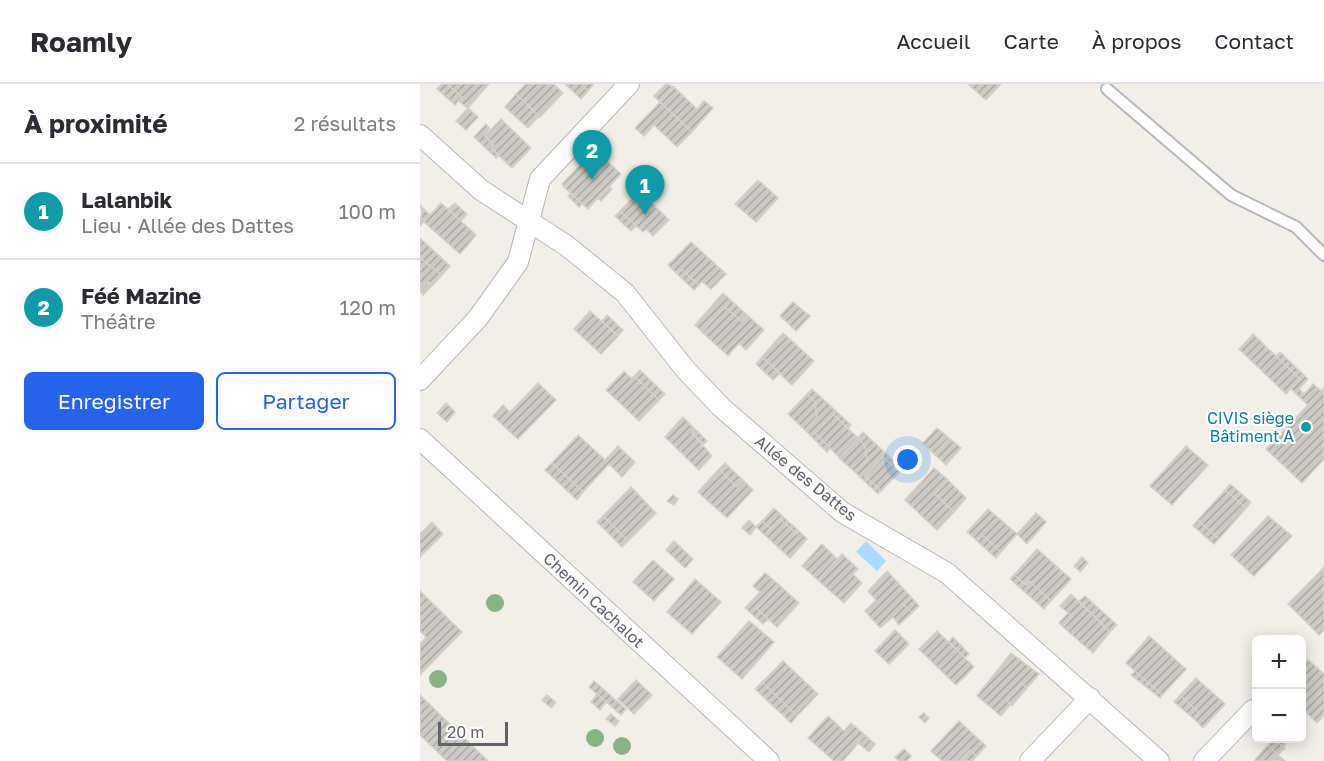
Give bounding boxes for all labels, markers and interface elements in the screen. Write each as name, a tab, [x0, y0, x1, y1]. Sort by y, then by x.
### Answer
text: Roamly	[30, 25, 132, 58]
text: Accueil	[897, 28, 970, 54]
text: Carte	[1003, 28, 1059, 54]
text: À propos	[1092, 28, 1181, 54]
text: Contact	[1214, 28, 1294, 54]
text: À proximité	[24, 108, 168, 139]
text: 2 résultats	[294, 111, 396, 135]
pin: 2	[572, 130, 612, 180]
pin: 1	[626, 166, 664, 215]
text: Lalanbik	[81, 186, 172, 213]
text: 1	[38, 199, 49, 223]
text: 100 m	[339, 199, 396, 223]
text: Lieu · Allée des Dattes	[81, 213, 294, 237]
text: Féé Mazine	[81, 282, 201, 309]
text: 2	[37, 295, 50, 319]
text: 120 m	[340, 295, 396, 319]
text: Théâtre	[81, 309, 156, 333]
button: Enregistrer	[24, 372, 204, 430]
button: Partager	[216, 372, 396, 430]
place label: CIVIS siège Bâtiment A	[1207, 408, 1294, 446]
marker: CIVIS siège Bâtiment A	[1299, 420, 1313, 434]
street label: Allée des Dattes	[751, 431, 861, 525]
your location	[893, 445, 922, 474]
street label: Chemin Cachalot	[539, 548, 649, 652]
map controls	[1252, 635, 1306, 743]
button: +	[1252, 635, 1306, 689]
button: −	[1252, 689, 1306, 743]
scale bar	[438, 719, 508, 746]
text: 20 m	[447, 722, 484, 742]

